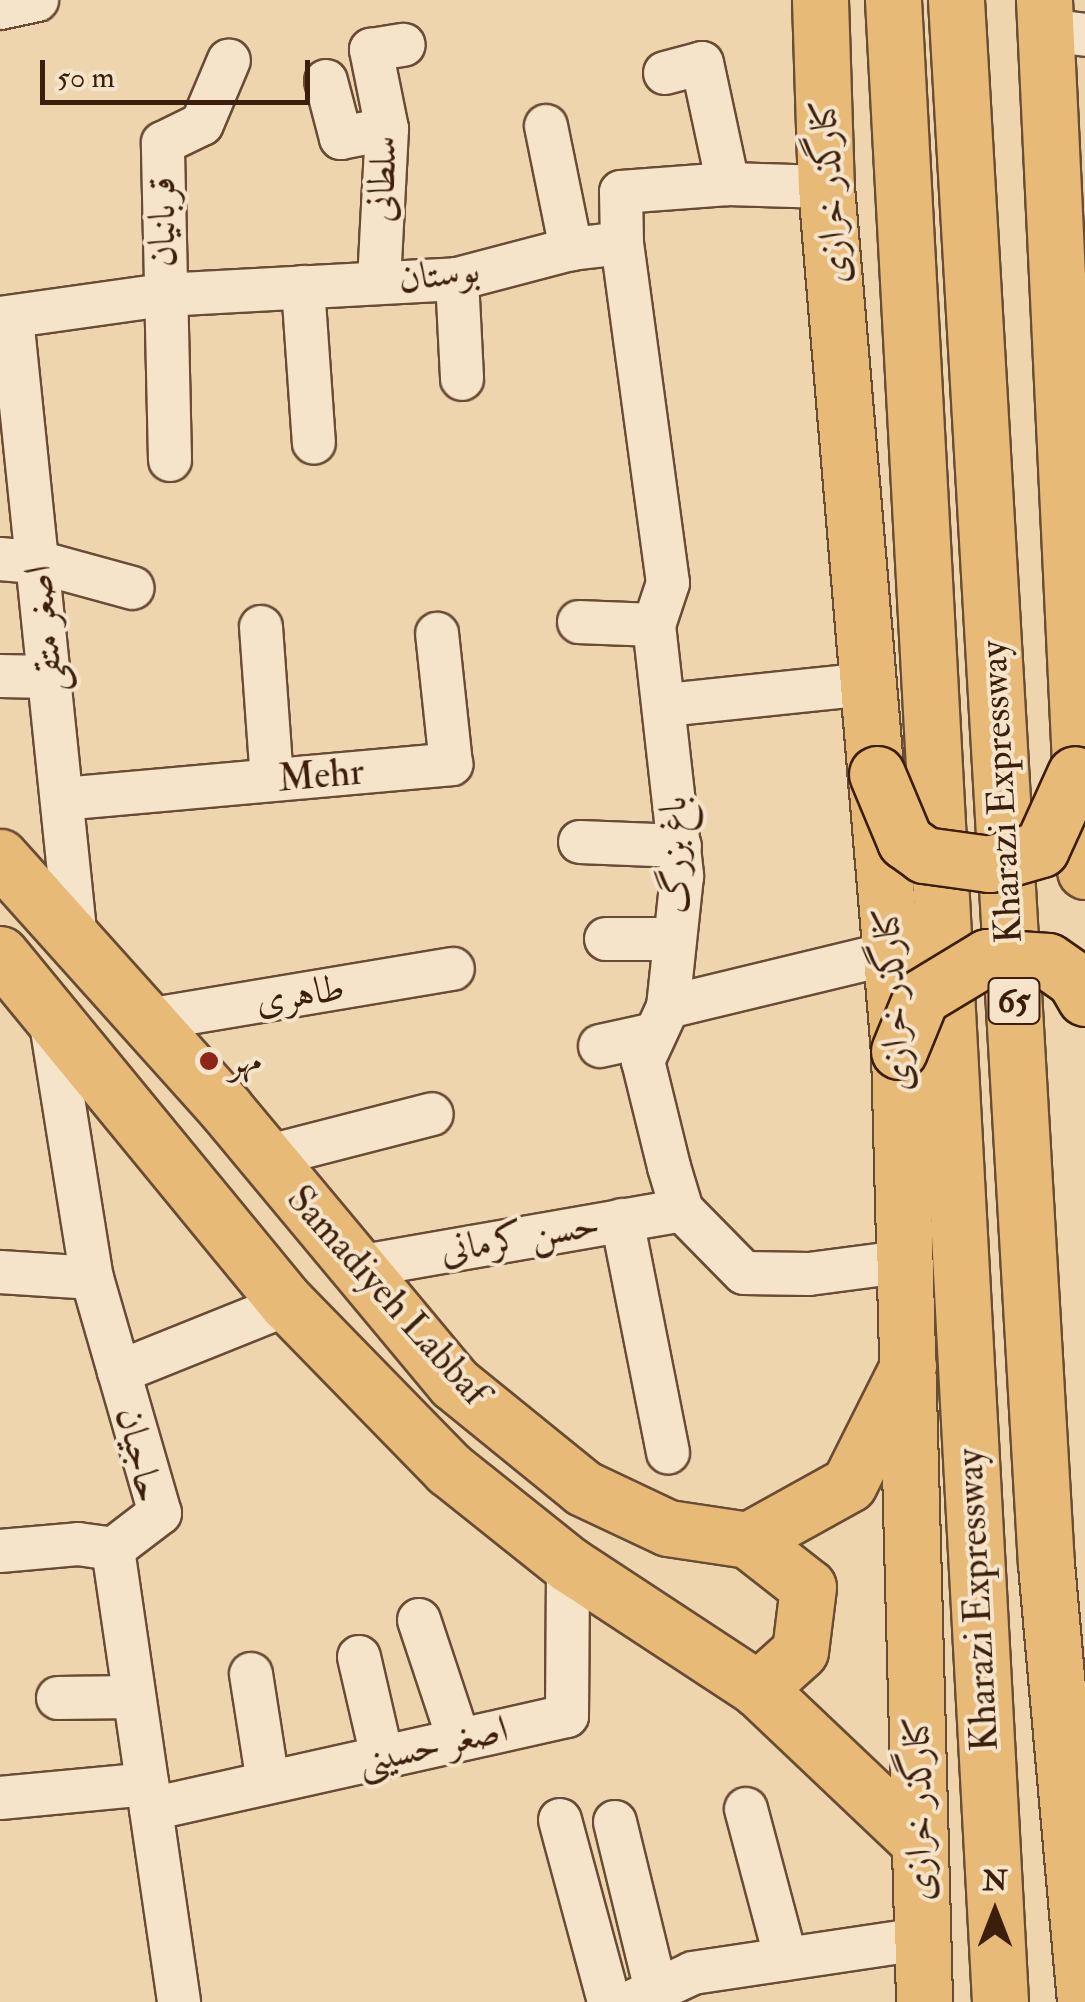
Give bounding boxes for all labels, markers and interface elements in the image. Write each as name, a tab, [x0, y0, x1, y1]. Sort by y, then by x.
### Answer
scale bar	[45, 40, 315, 102]
text: 50 m	[57, 59, 115, 96]
street label: کنارگذر خرازی	[801, 99, 859, 285]
street label: سلطانی	[359, 135, 407, 223]
street label: قربانیان	[140, 177, 186, 267]
street label: بوستان	[396, 247, 482, 303]
street label: اصغر متقی	[16, 563, 74, 695]
street label: Kharazi Expressway	[971, 640, 1033, 944]
street label: Mehr	[276, 750, 366, 802]
street label: باغ بزرگ	[651, 796, 699, 914]
street label: کنارگذر خرازی	[864, 907, 922, 1093]
street label: طاهری	[252, 965, 348, 1025]
road number: 65	[986, 971, 1042, 1031]
place label: مهر	[229, 1038, 262, 1084]
marker: مهر	[198, 1050, 220, 1072]
street label: Samadiyeh Labbaf	[277, 1177, 497, 1415]
street label: حسن کرمانی	[437, 1202, 603, 1274]
street label: حاجیان	[106, 1403, 172, 1507]
street label: Kharazi Expressway	[947, 1448, 1009, 1752]
street label: اصغر حسینی	[353, 1707, 513, 1785]
street label: کنارگذر خرازی	[895, 1717, 943, 1901]
north arrow	[945, 1862, 1045, 1962]
text: N	[982, 1864, 1008, 1899]

